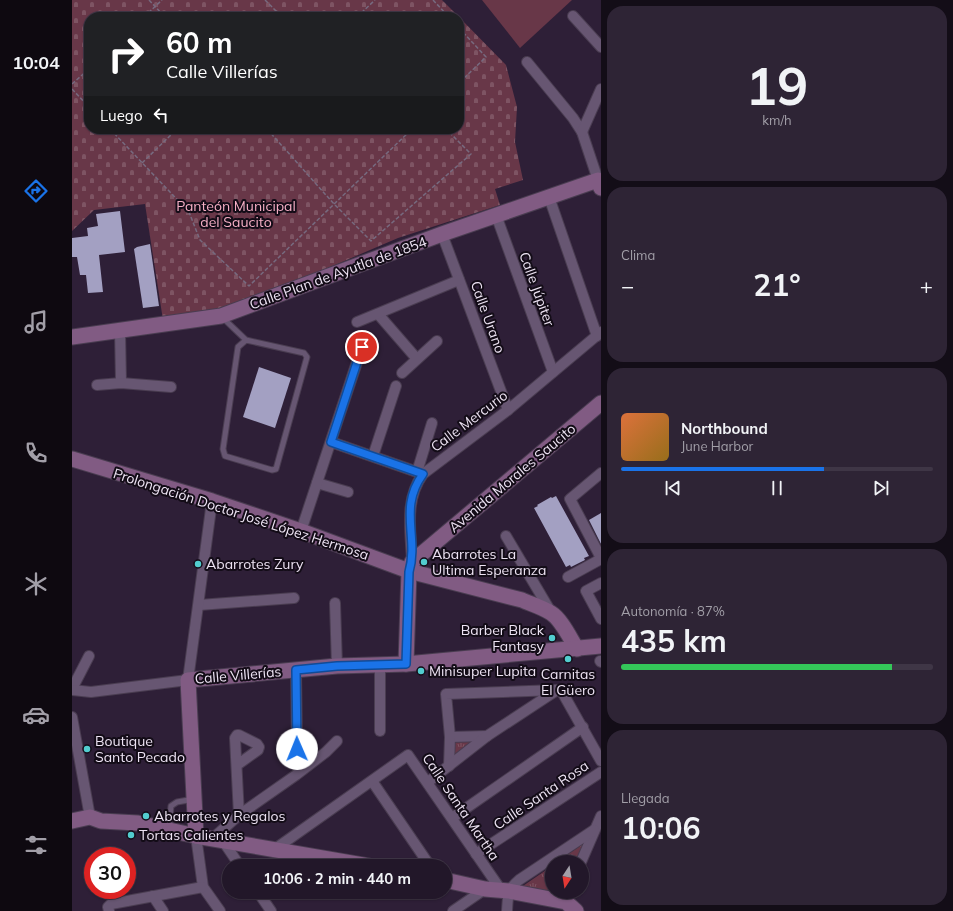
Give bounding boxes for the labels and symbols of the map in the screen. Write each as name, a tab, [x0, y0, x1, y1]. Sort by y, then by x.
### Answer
park label: Panteón Municipal del Saucito	[176, 197, 296, 231]
street label: Calle Plan de Ayutla de 1854	[247, 232, 430, 313]
street label: Calle Júpiter	[515, 249, 559, 329]
street label: Calle Urano	[467, 278, 509, 356]
pin	[345, 330, 379, 364]
street label: Calle Mercurio	[427, 386, 511, 456]
street label: Avenida Morales Saucito	[445, 420, 579, 536]
street label: Prolongación Doctor José López Hermosa	[111, 464, 371, 564]
place label: Abarrotes La Ultima Esperanza	[432, 545, 546, 579]
place label: Abarrotes Zury	[206, 555, 304, 573]
marker: Abarrotes La Ultima Esperanza	[419, 557, 429, 567]
marker: Abarrotes Zury	[193, 559, 203, 569]
place label: Barber Black Fantasy	[461, 621, 545, 655]
marker: Barber Black Fantasy	[547, 633, 557, 643]
marker: Carnitas El Güero	[563, 654, 573, 664]
street label: Calle Villerías	[194, 662, 282, 688]
place label: Minisuper Lupita	[429, 662, 536, 680]
place label: Carnitas El Güero	[541, 665, 595, 699]
marker: Minisuper Lupita	[416, 666, 426, 676]
position arrow	[276, 728, 318, 770]
place label: Boutique Santo Pecado	[95, 732, 185, 766]
marker: Boutique Santo Pecado	[82, 744, 92, 754]
street label: Calle Santa Martha	[418, 750, 504, 864]
street label: Calle Santa Rosa	[490, 757, 592, 833]
place label: Abarrotes y Regalos	[154, 807, 286, 825]
marker: Abarrotes y Regalos	[141, 811, 151, 821]
place label: Tortas Calientes	[139, 826, 243, 844]
marker: Tortas Calientes	[126, 830, 136, 840]
speed limit sign: 30	[84, 847, 136, 899]
north arrow	[545, 855, 589, 899]

